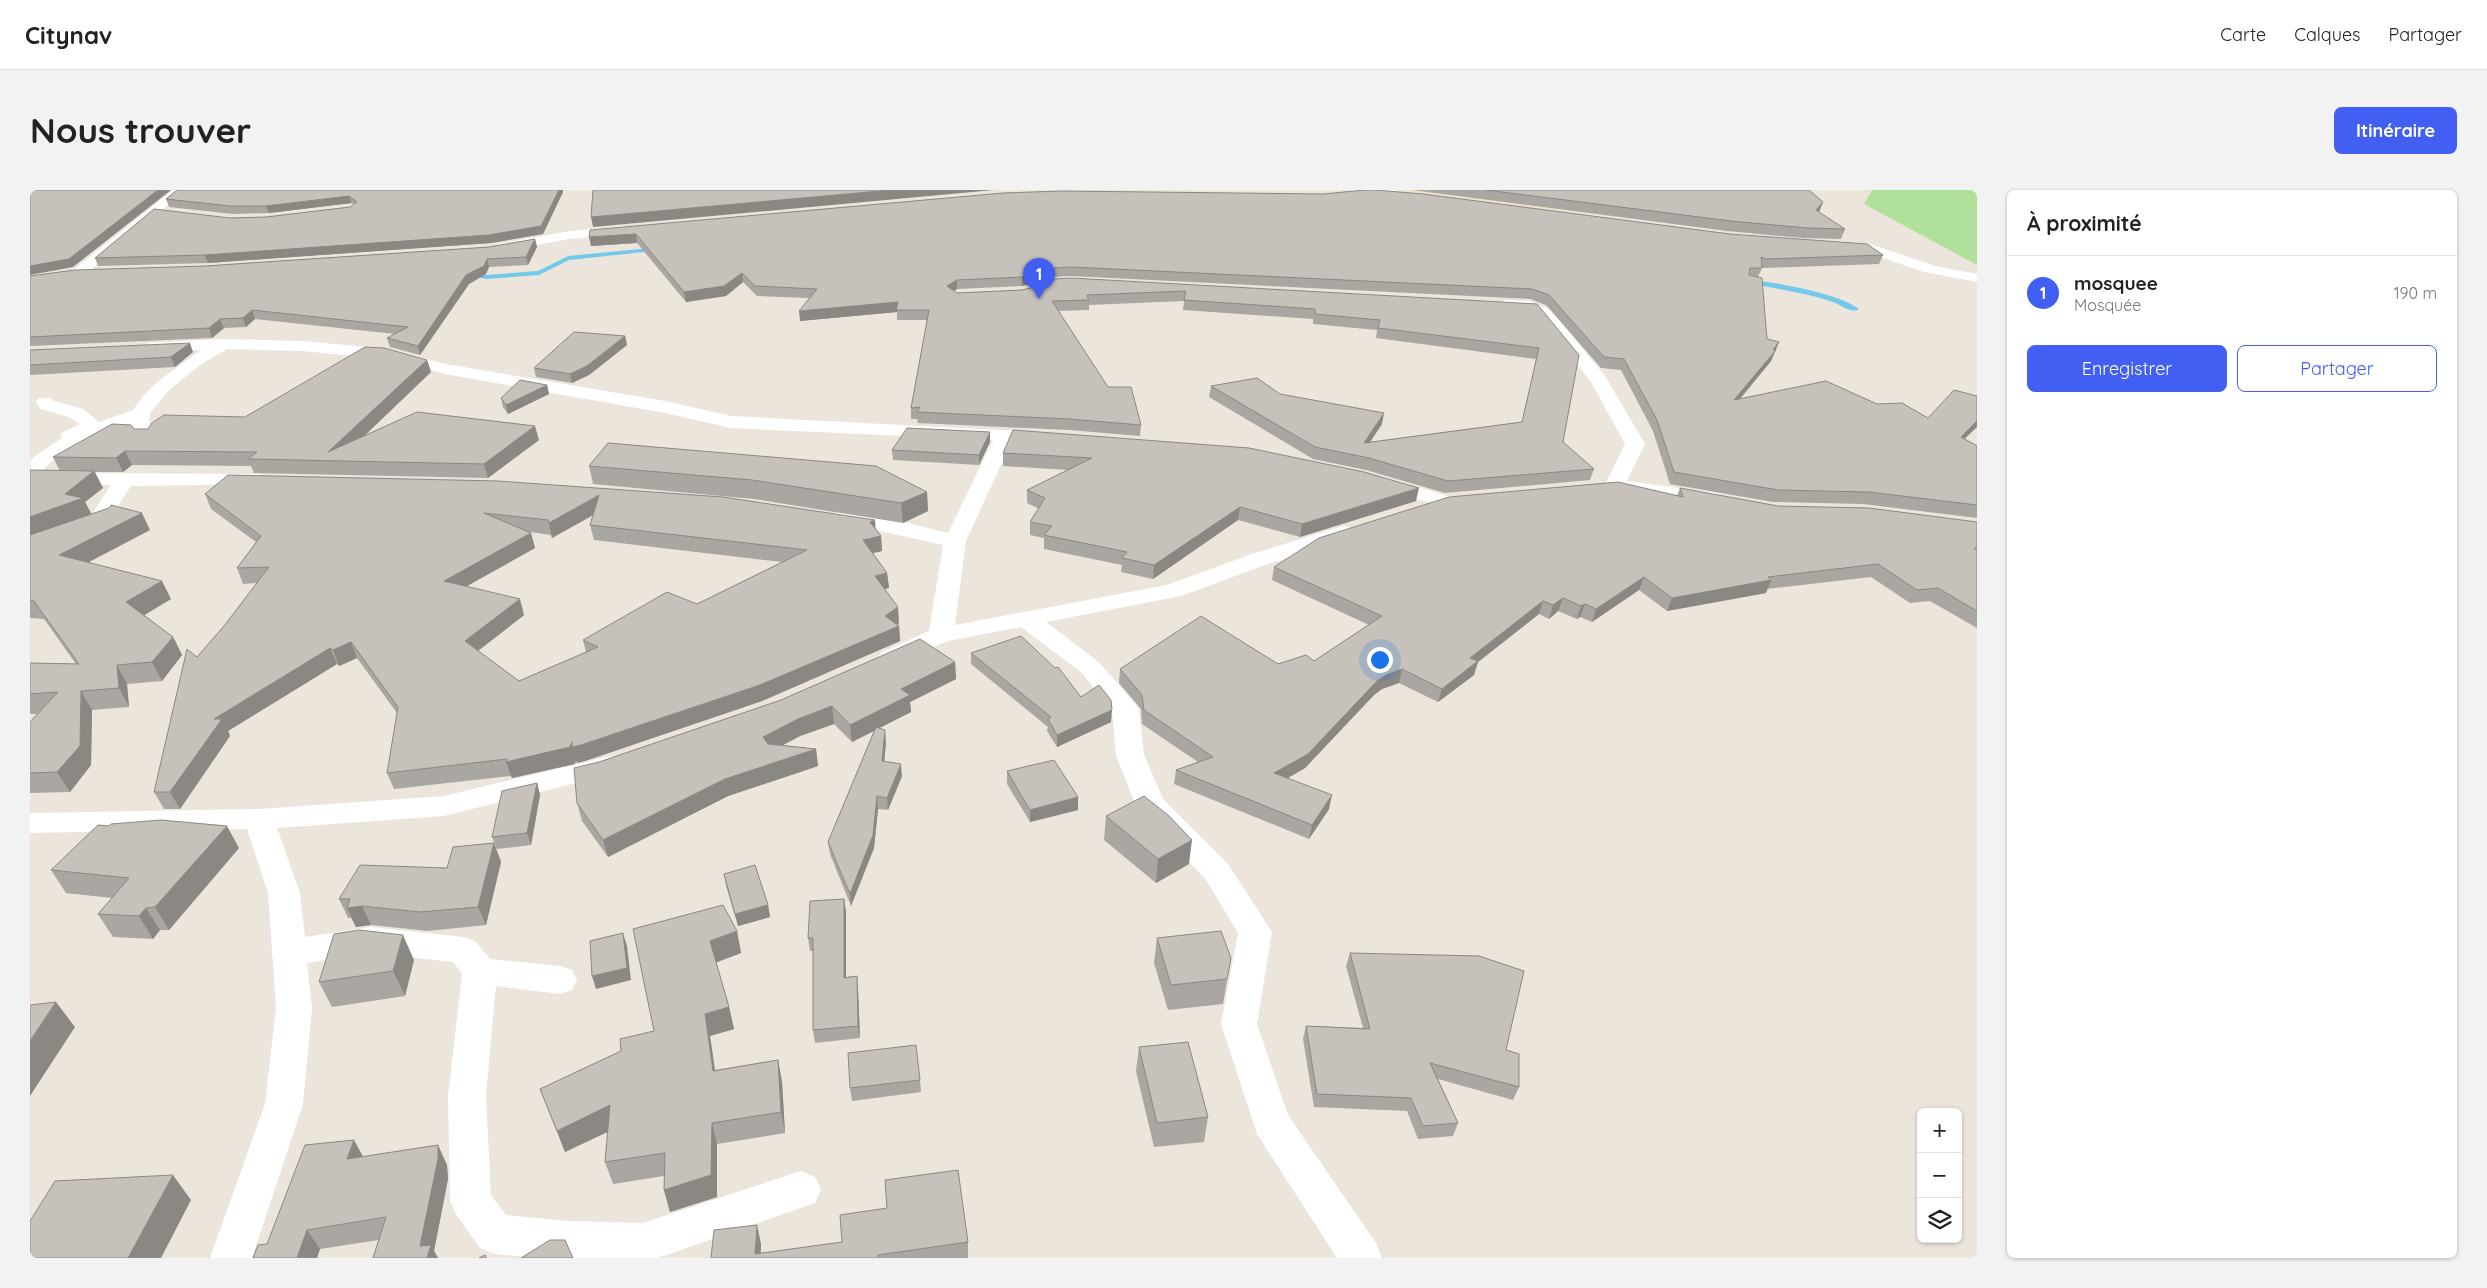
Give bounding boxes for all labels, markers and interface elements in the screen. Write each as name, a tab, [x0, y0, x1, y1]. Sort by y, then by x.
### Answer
text: Citynav	[25, 20, 112, 50]
text: Carte	[2220, 23, 2266, 46]
text: Calques	[2294, 23, 2361, 46]
text: Partager	[2389, 23, 2462, 46]
button: Itinéraire	[2334, 107, 2457, 154]
text: Nous trouver	[30, 108, 251, 152]
text: À proximité	[2027, 210, 2142, 236]
pin: 1	[1023, 258, 1055, 299]
text: mosquee	[2074, 271, 2158, 295]
text: 1	[2040, 283, 2046, 303]
text: 190 m	[2394, 283, 2437, 303]
text: Mosquée	[2074, 295, 2141, 315]
button: Enregistrer	[2027, 345, 2227, 392]
button: Partager	[2237, 345, 2437, 392]
your location	[1367, 647, 1393, 673]
map controls	[1917, 1108, 1962, 1243]
button: +	[1917, 1108, 1962, 1153]
button: −	[1917, 1153, 1962, 1198]
button: layers	[1917, 1198, 1962, 1243]

